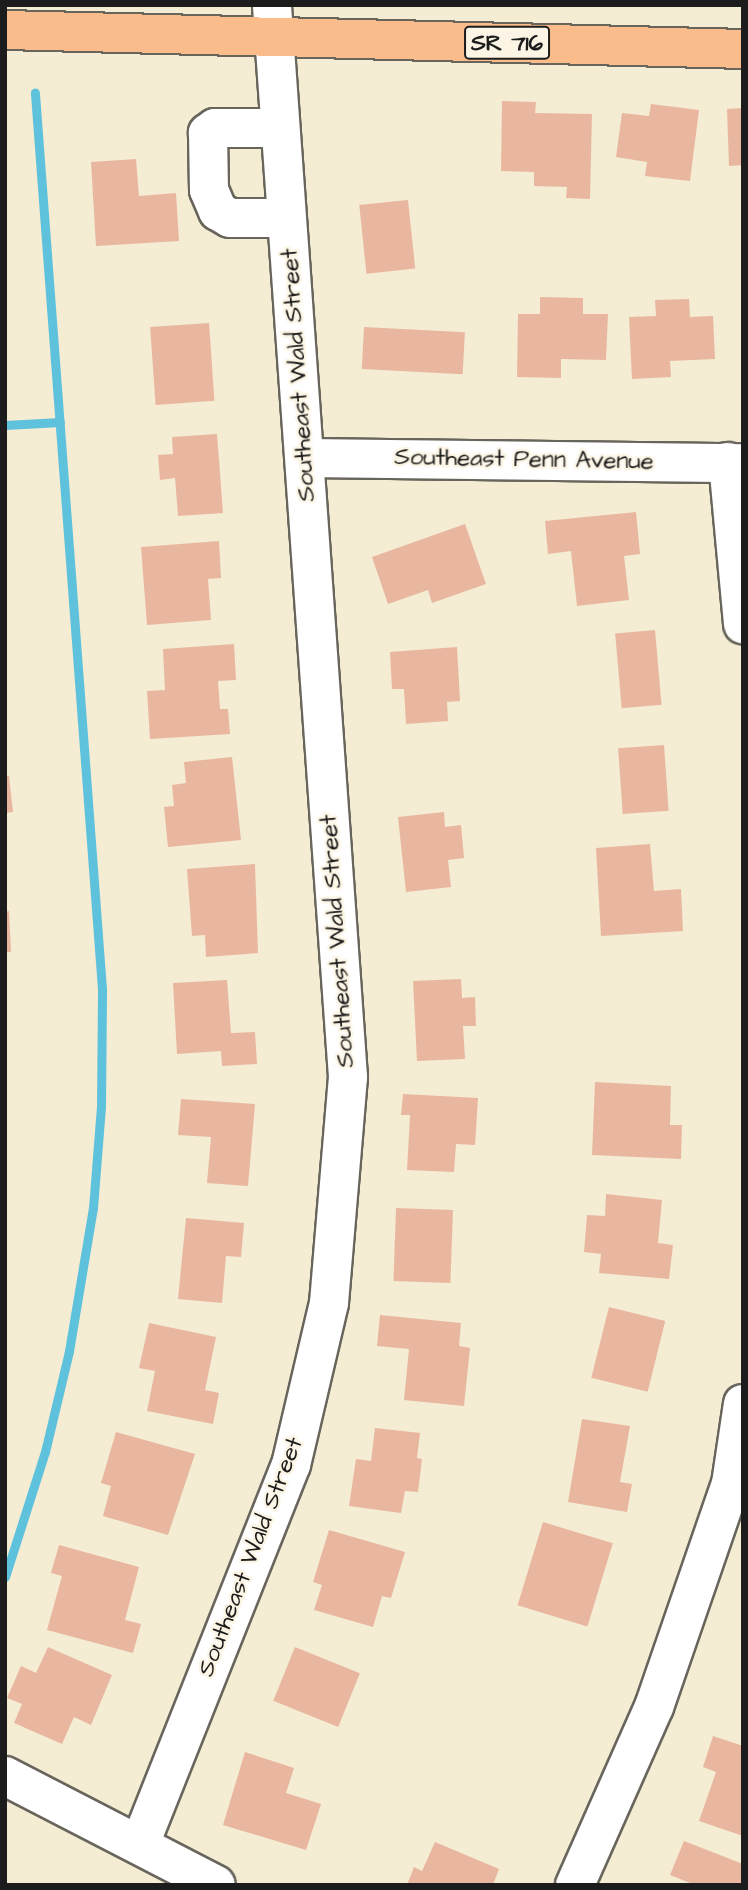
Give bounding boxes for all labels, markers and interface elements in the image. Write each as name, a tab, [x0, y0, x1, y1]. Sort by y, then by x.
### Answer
road number: SR 716	[463, 24, 551, 62]
street label: Southeast Wald Street	[276, 247, 322, 503]
street label: Southeast Penn Avenue	[394, 443, 654, 477]
street label: Southeast Wald Street	[315, 813, 361, 1069]
street label: Southeast Wald Street	[192, 1433, 310, 1681]

